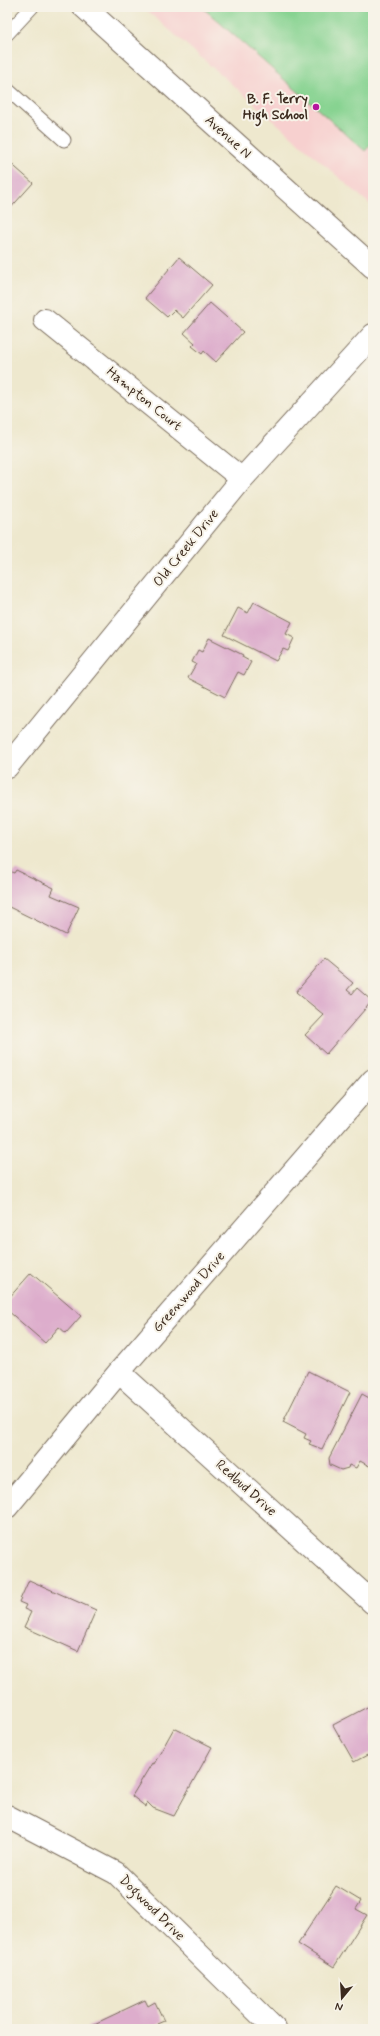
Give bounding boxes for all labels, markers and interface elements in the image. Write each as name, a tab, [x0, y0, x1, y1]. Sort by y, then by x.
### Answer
place label: B. F. Terry High School	[243, 90, 308, 127]
marker: B. F. Terry High School	[311, 102, 321, 112]
street label: Avenue N	[201, 111, 255, 163]
street label: Hampton Court	[102, 363, 186, 435]
street label: Old Creek Drive	[149, 505, 223, 591]
street label: Greenwood Drive	[149, 1248, 229, 1336]
street label: Redbud Drive	[212, 1456, 280, 1520]
street label: Dogwood Drive	[114, 1871, 189, 1946]
north arrow	[322, 1978, 362, 2018]
text: N	[334, 1999, 345, 2014]

